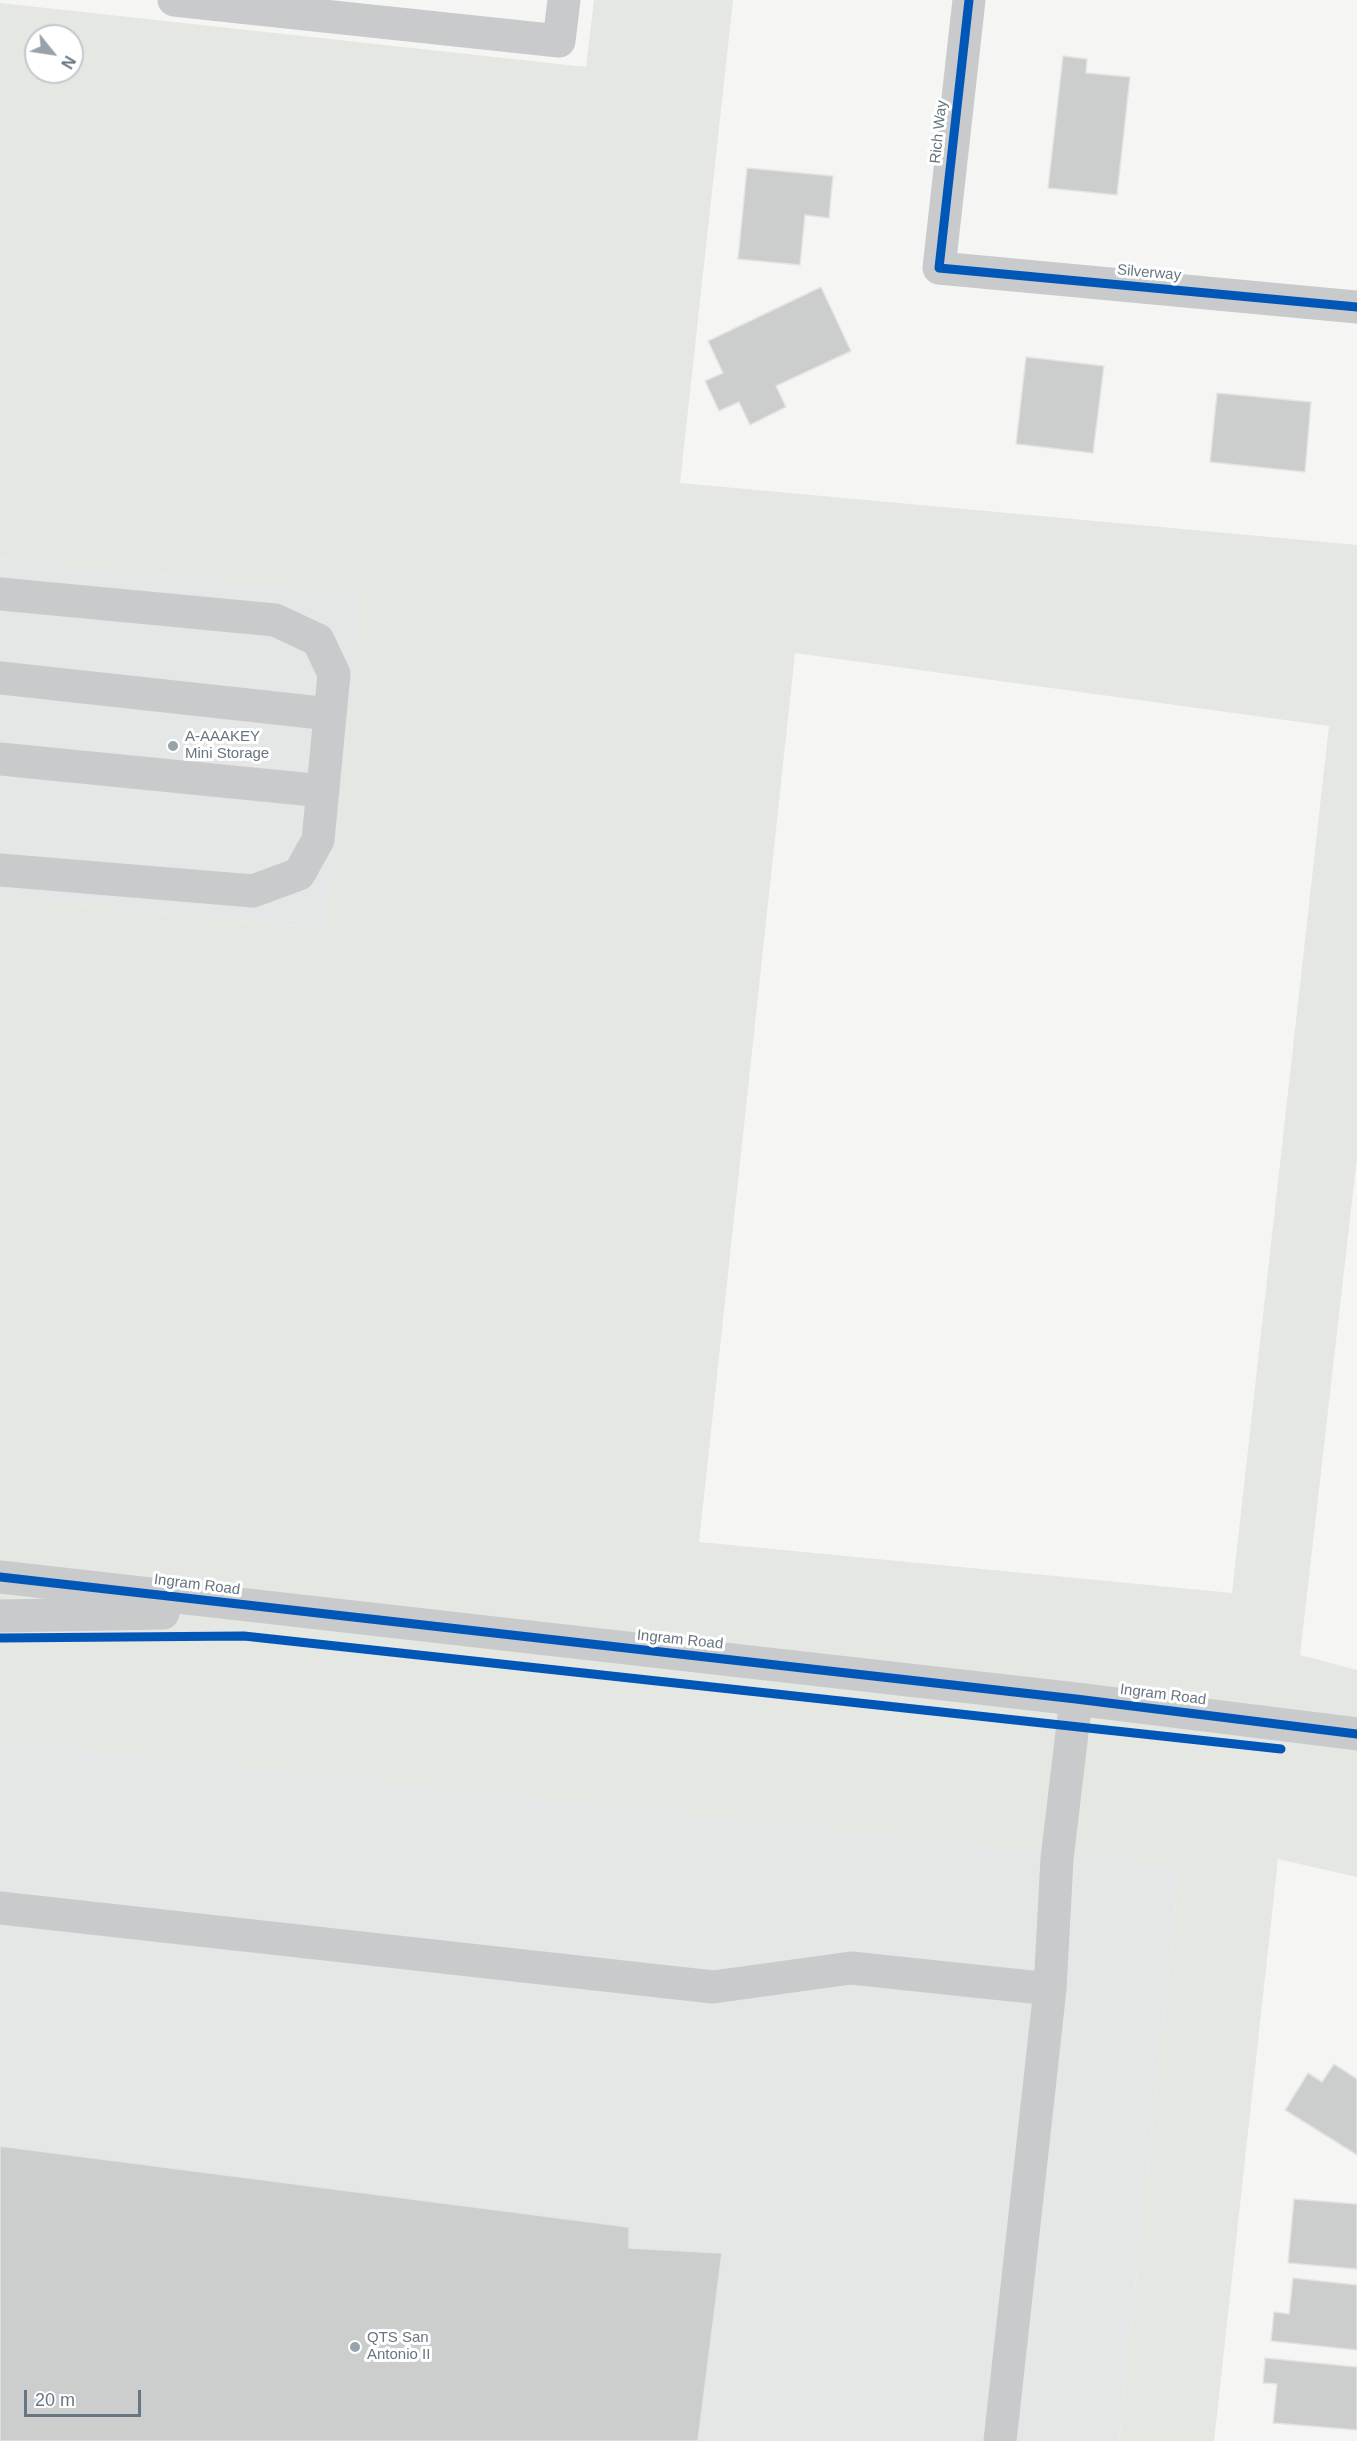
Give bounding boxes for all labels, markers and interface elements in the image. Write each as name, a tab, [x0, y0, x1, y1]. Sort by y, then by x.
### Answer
north arrow	[24, 24, 84, 84]
text: N	[58, 53, 79, 72]
street label: Rich Way	[927, 99, 951, 165]
street label: Silverway	[1116, 261, 1182, 285]
place label: A-AAAKEY Mini Storage	[185, 728, 269, 763]
marker: A-AAAKEY Mini Storage	[166, 739, 180, 753]
street label: Ingram Road	[153, 1571, 241, 1599]
street label: Ingram Road	[636, 1627, 724, 1653]
street label: Ingram Road	[1119, 1681, 1207, 1709]
place label: QTS San Antonio II	[367, 2329, 430, 2364]
marker: QTS San Antonio II	[348, 2340, 362, 2354]
scale bar	[27, 2378, 144, 2416]
text: 20 m	[35, 2390, 75, 2410]

